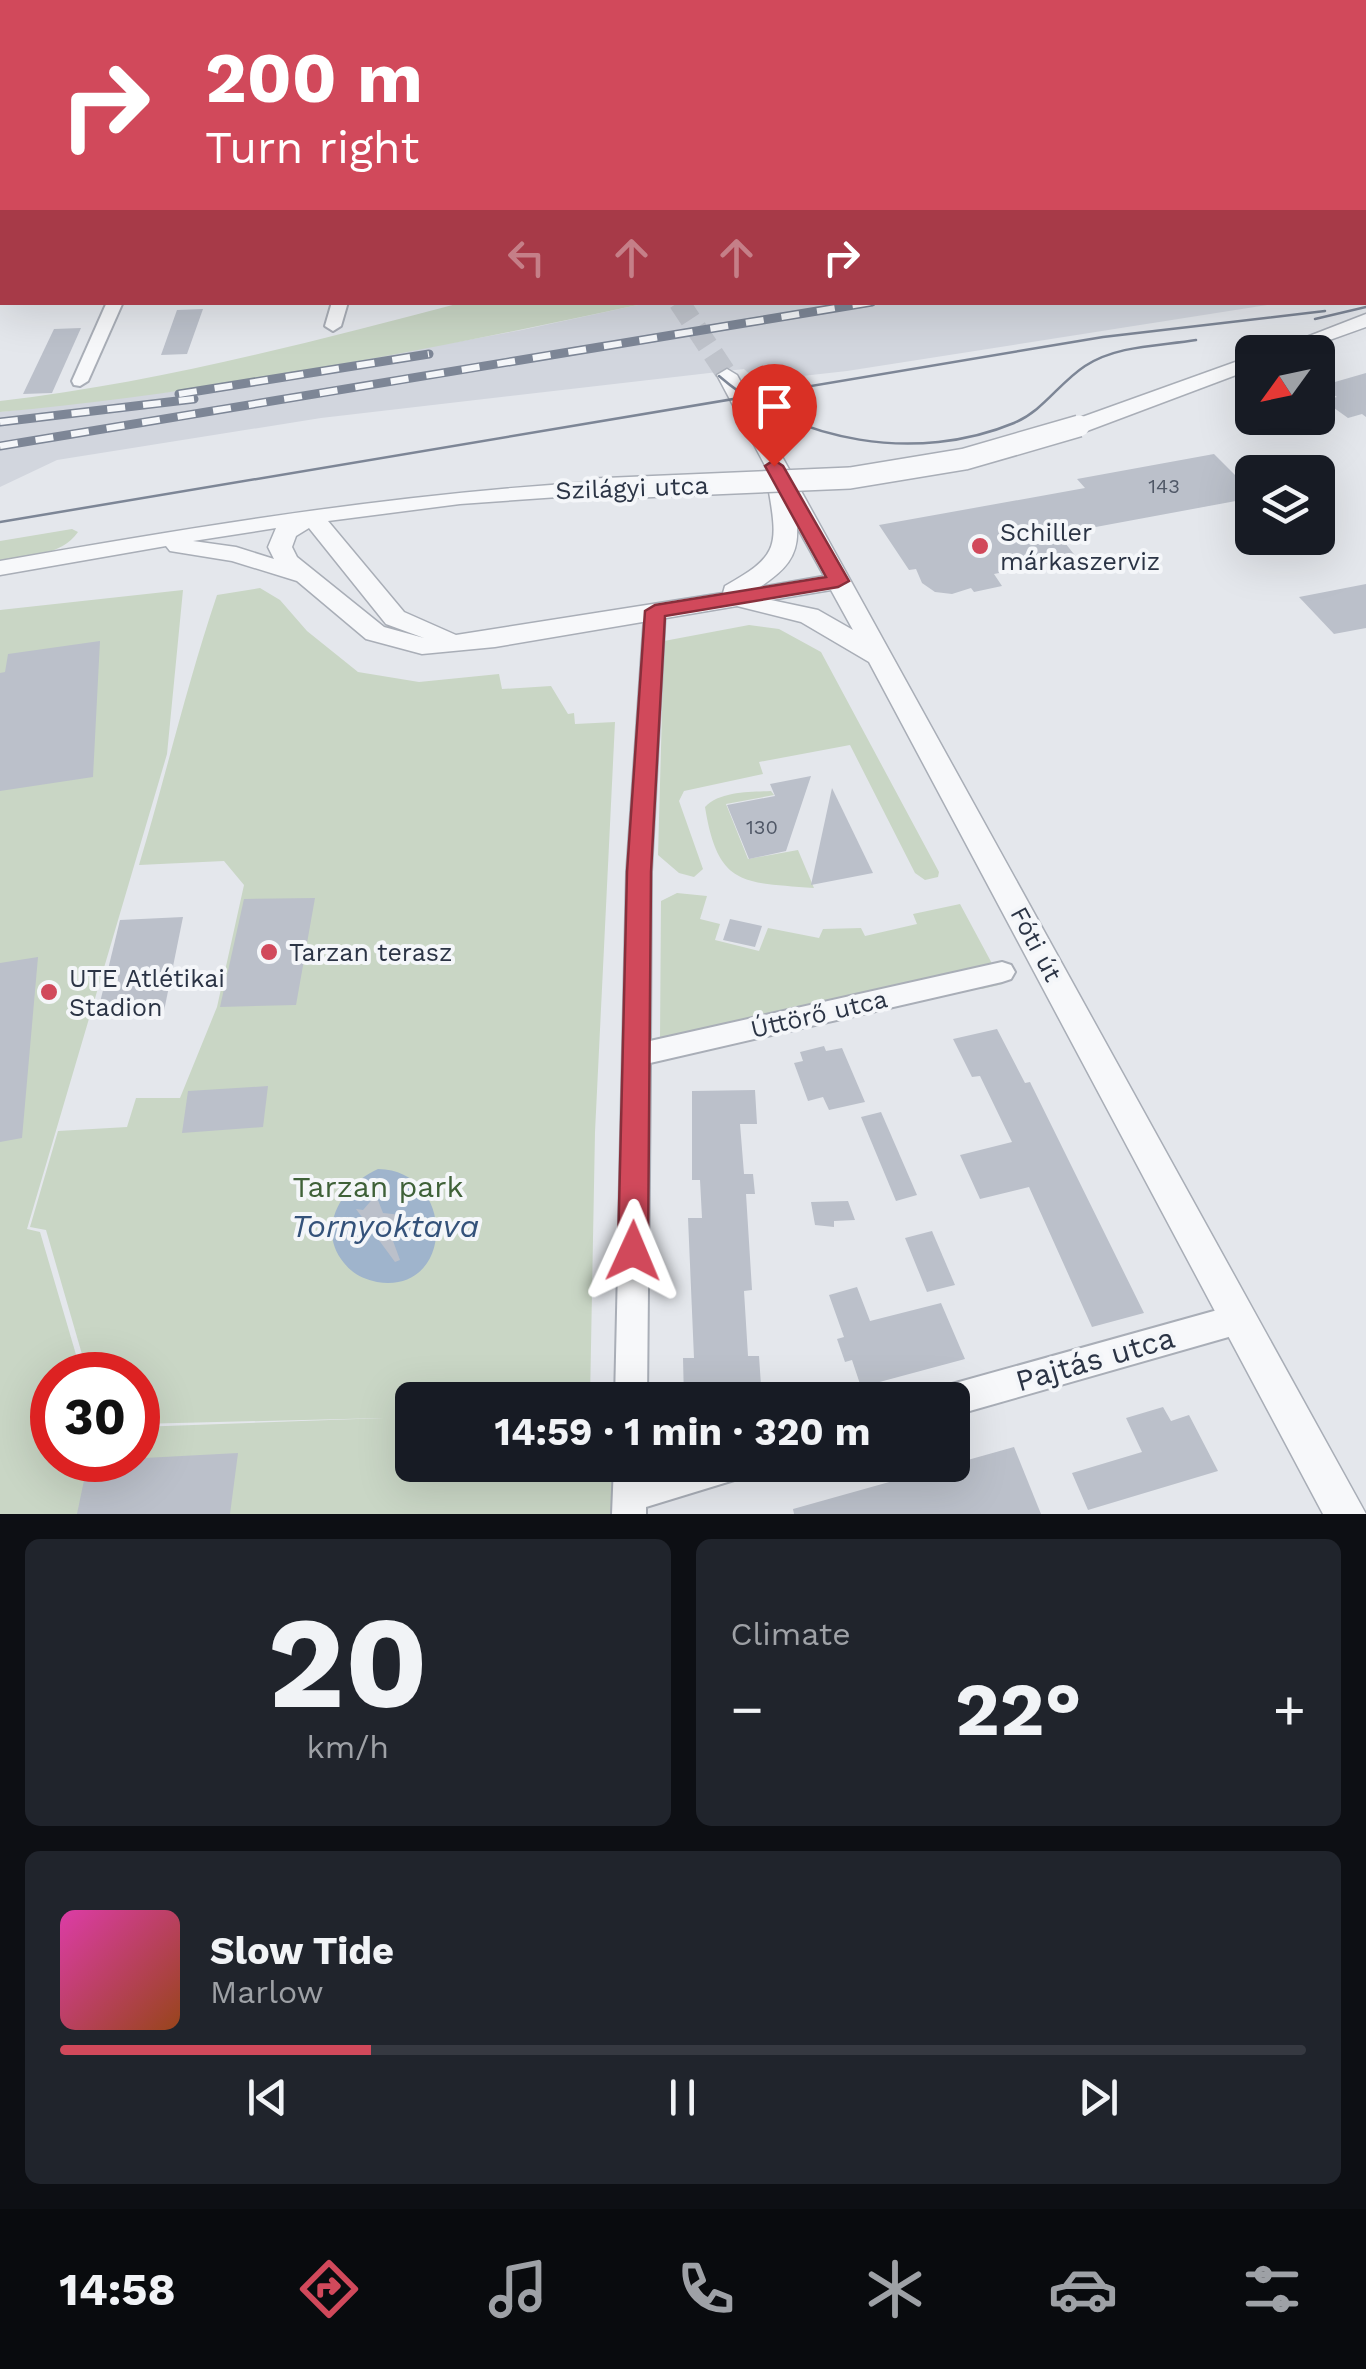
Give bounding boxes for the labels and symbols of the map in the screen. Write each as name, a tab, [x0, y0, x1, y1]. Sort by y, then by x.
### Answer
north arrow	[1235, 335, 1335, 435]
pin	[732, 364, 817, 467]
street label: Szilágyi utca	[555, 471, 709, 505]
house number: 143	[1148, 474, 1180, 498]
place label: Schiller márkaszerviz	[1000, 518, 1160, 576]
marker: Schiller márkaszerviz	[969, 535, 991, 557]
house number: 130	[746, 815, 778, 839]
street label: Fóti út	[1004, 902, 1068, 987]
place label: Tarzan terasz	[289, 938, 452, 967]
marker: Tarzan terasz	[258, 941, 280, 963]
place label: UTE Atlétikai Stadion	[69, 964, 225, 1022]
marker: UTE Atlétikai Stadion	[38, 981, 60, 1003]
street label: Úttörő utca	[748, 984, 890, 1044]
park label: Tarzan park	[292, 1169, 464, 1204]
position arrow	[581, 1199, 685, 1303]
water label: Tornyoktava	[291, 1207, 479, 1245]
street label: Pajtás utca	[1011, 1320, 1179, 1398]
speed limit sign: 30	[30, 1352, 160, 1482]

